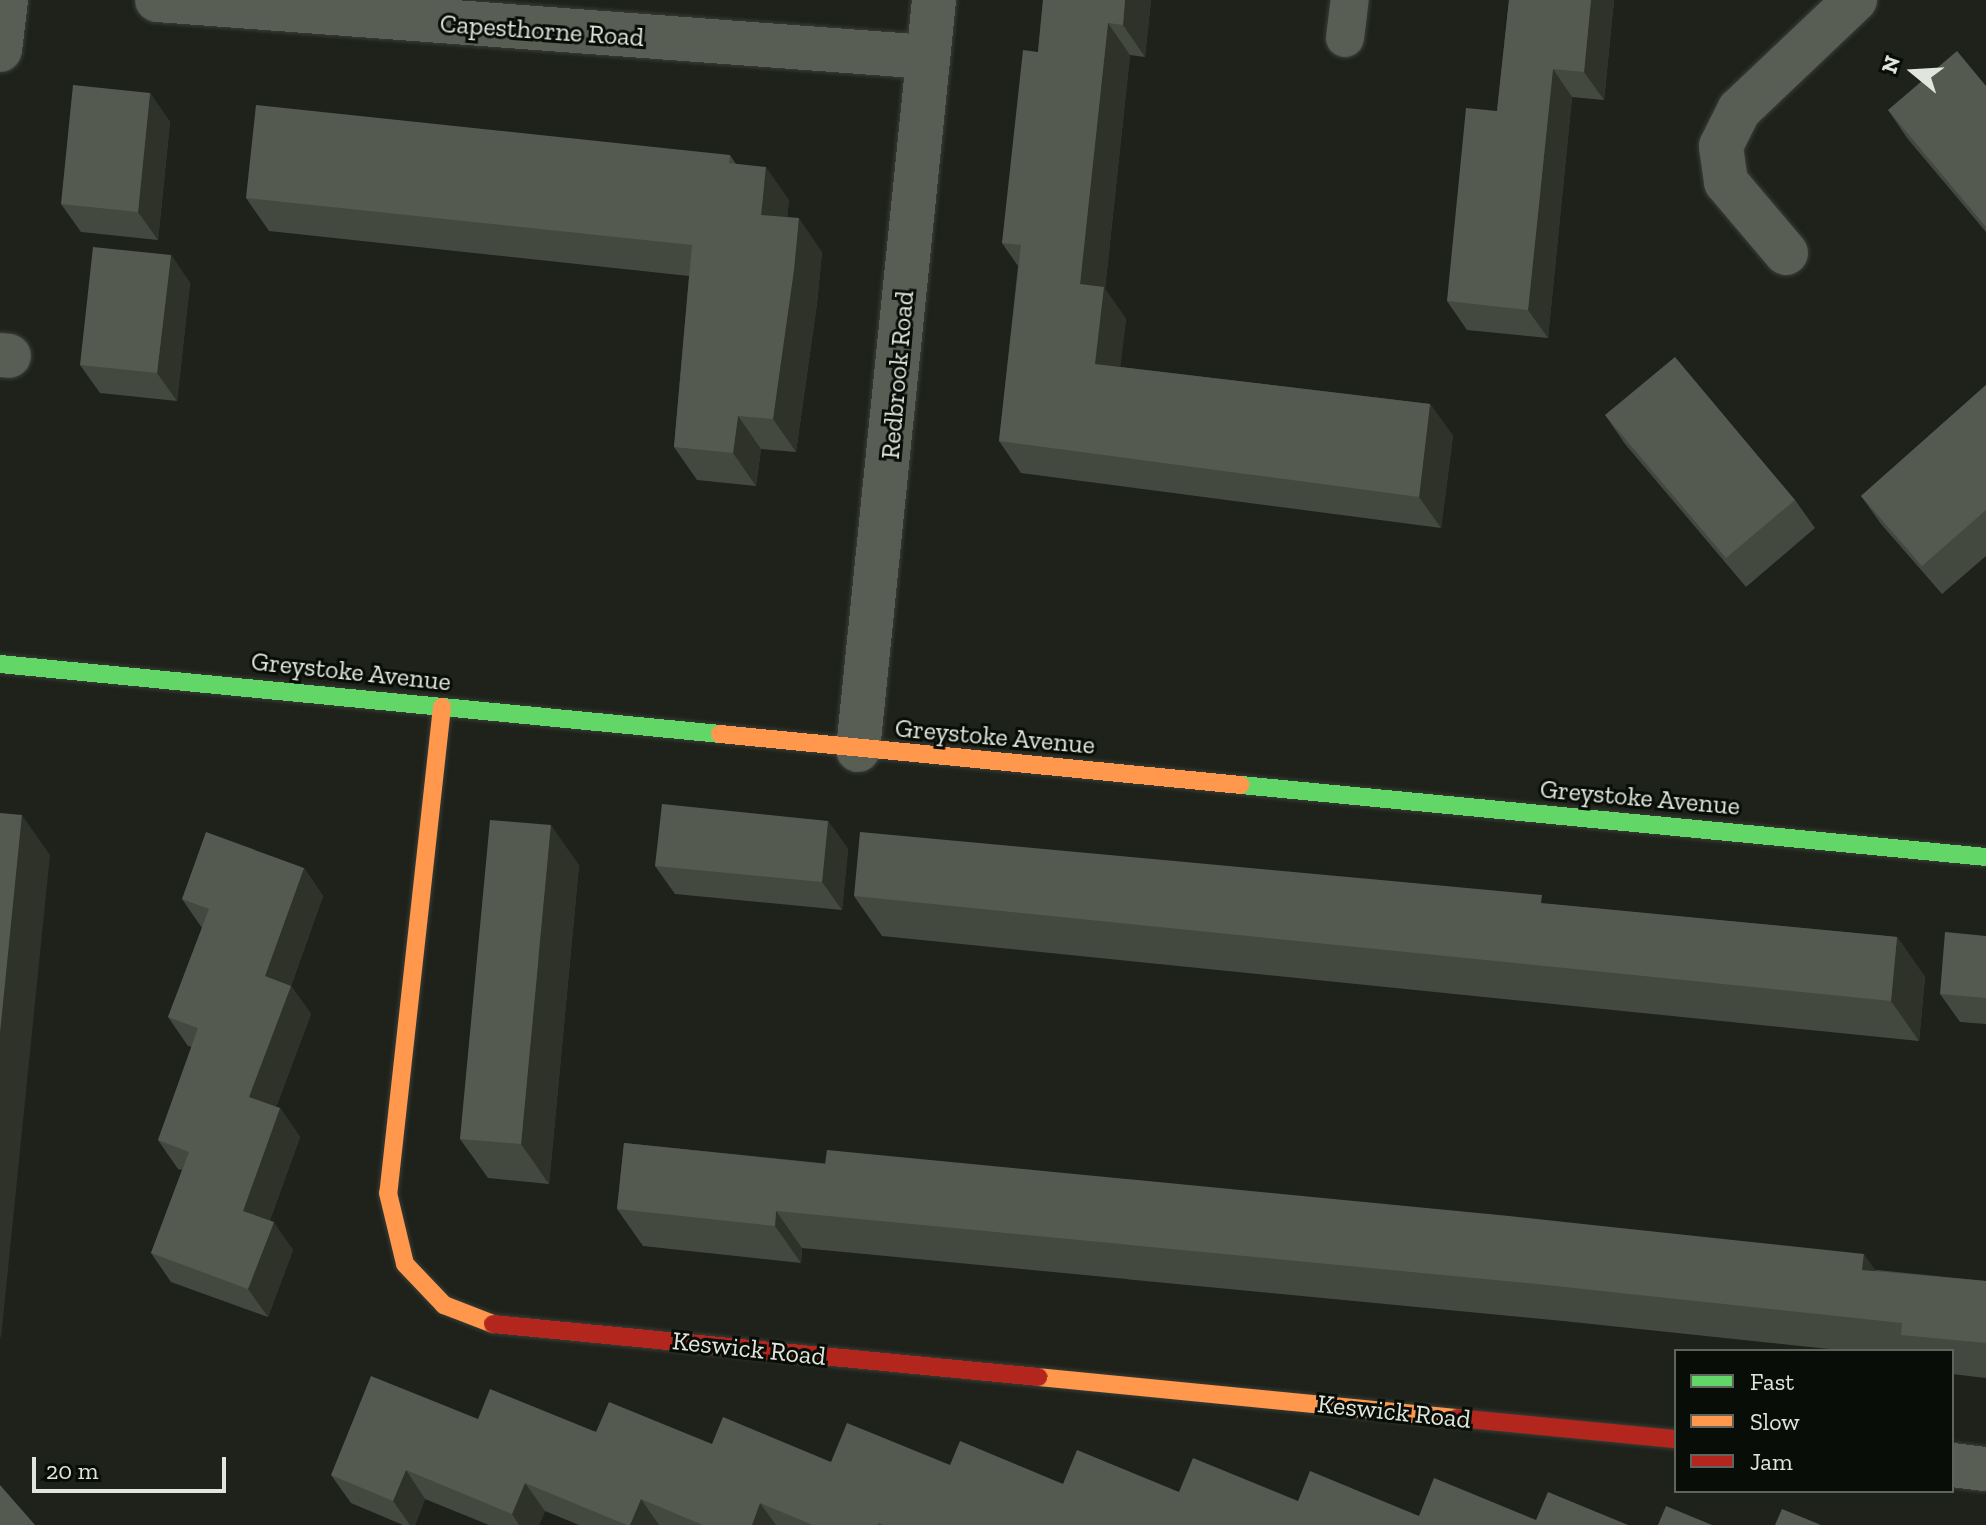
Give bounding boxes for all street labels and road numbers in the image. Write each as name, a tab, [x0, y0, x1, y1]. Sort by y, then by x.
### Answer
street label: Capesthorne Road	[439, 8, 645, 54]
street label: Redbrook Road	[875, 289, 921, 461]
street label: Greystoke Avenue	[249, 646, 453, 698]
street label: Greystoke Avenue	[893, 713, 1097, 761]
street label: Greystoke Avenue	[1538, 774, 1742, 822]
street label: Keswick Road	[671, 1325, 827, 1373]
street label: Keswick Road	[1316, 1388, 1472, 1436]

